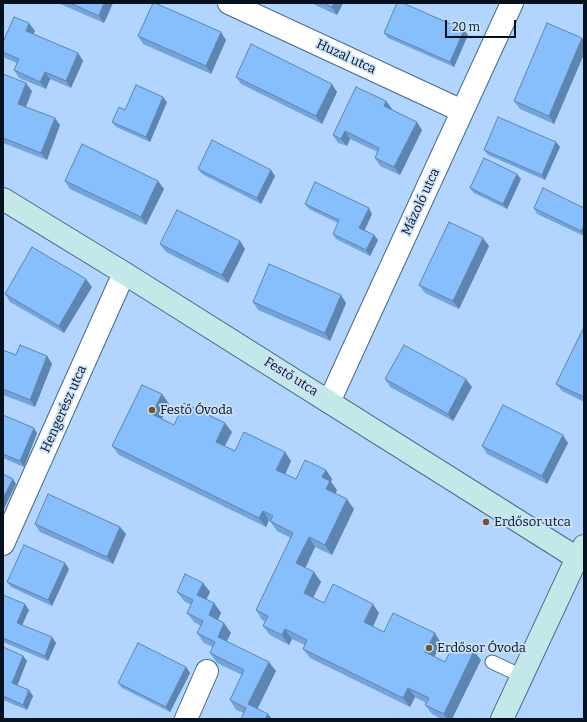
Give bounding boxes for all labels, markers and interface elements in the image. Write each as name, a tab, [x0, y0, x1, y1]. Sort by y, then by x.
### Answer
scale bar	[447, 12, 518, 38]
text: 20 m	[452, 20, 480, 34]
street label: Huzal utca	[314, 36, 378, 78]
street label: Mázoló utca	[399, 166, 443, 238]
street label: Festő utca	[261, 354, 321, 400]
street label: Hengerész utca	[38, 363, 90, 455]
place label: Festő Óvoda	[160, 402, 233, 418]
marker: Festő Óvoda	[147, 405, 157, 415]
place label: Erdősor utca	[494, 514, 571, 530]
marker: Erdősor utca	[481, 517, 491, 527]
place label: Erdősor Óvoda	[437, 640, 526, 656]
marker: Erdősor Óvoda	[424, 643, 434, 653]

